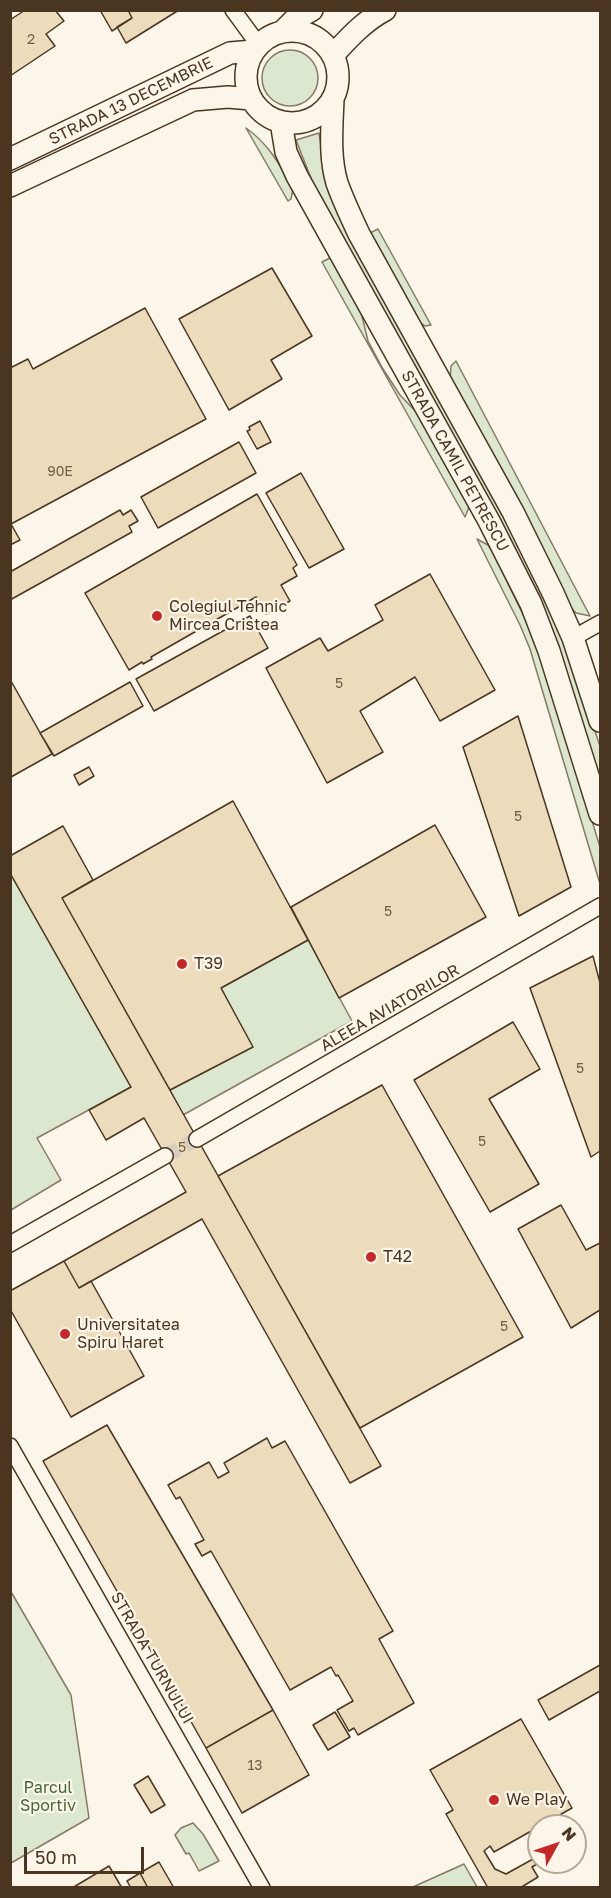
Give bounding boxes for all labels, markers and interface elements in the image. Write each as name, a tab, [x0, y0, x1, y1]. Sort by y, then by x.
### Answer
house number: 2	[27, 32, 35, 48]
street label: STRADA 13 DECEMBRIE	[46, 53, 216, 149]
street label: STRADA CAMIL PETRESCU	[397, 367, 513, 555]
house number: 90E	[47, 464, 73, 480]
place label: Colegiul Tehnic Mircea Cristea	[169, 597, 287, 635]
marker: Colegiul Tehnic Mircea Cristea	[150, 609, 164, 623]
house number: 5	[335, 676, 343, 692]
house number: 5	[514, 809, 522, 825]
house number: 5	[384, 904, 392, 920]
place label: T39	[194, 954, 223, 974]
marker: T39	[175, 957, 189, 971]
street label: ALEEA AVIATORILOR	[317, 960, 463, 1056]
house number: 5	[576, 1061, 584, 1077]
house number: 5	[478, 1134, 486, 1150]
house number: 5	[178, 1140, 186, 1156]
place label: T42	[383, 1247, 412, 1267]
marker: T42	[364, 1250, 378, 1264]
place label: Universitatea Spiru Haret	[77, 1315, 180, 1353]
house number: 5	[500, 1319, 508, 1335]
marker: Universitatea Spiru Haret	[58, 1327, 72, 1341]
street label: STRADA TURNULUI	[106, 1589, 198, 1727]
house number: 13	[248, 1758, 262, 1774]
park label: Parcul Sportiv	[20, 1778, 76, 1816]
place label: We Play	[506, 1790, 567, 1810]
marker: We Play	[487, 1793, 501, 1807]
north arrow	[527, 1814, 587, 1874]
text: N	[558, 1823, 581, 1845]
scale bar	[27, 1835, 147, 1873]
text: 50 m	[35, 1846, 77, 1868]

